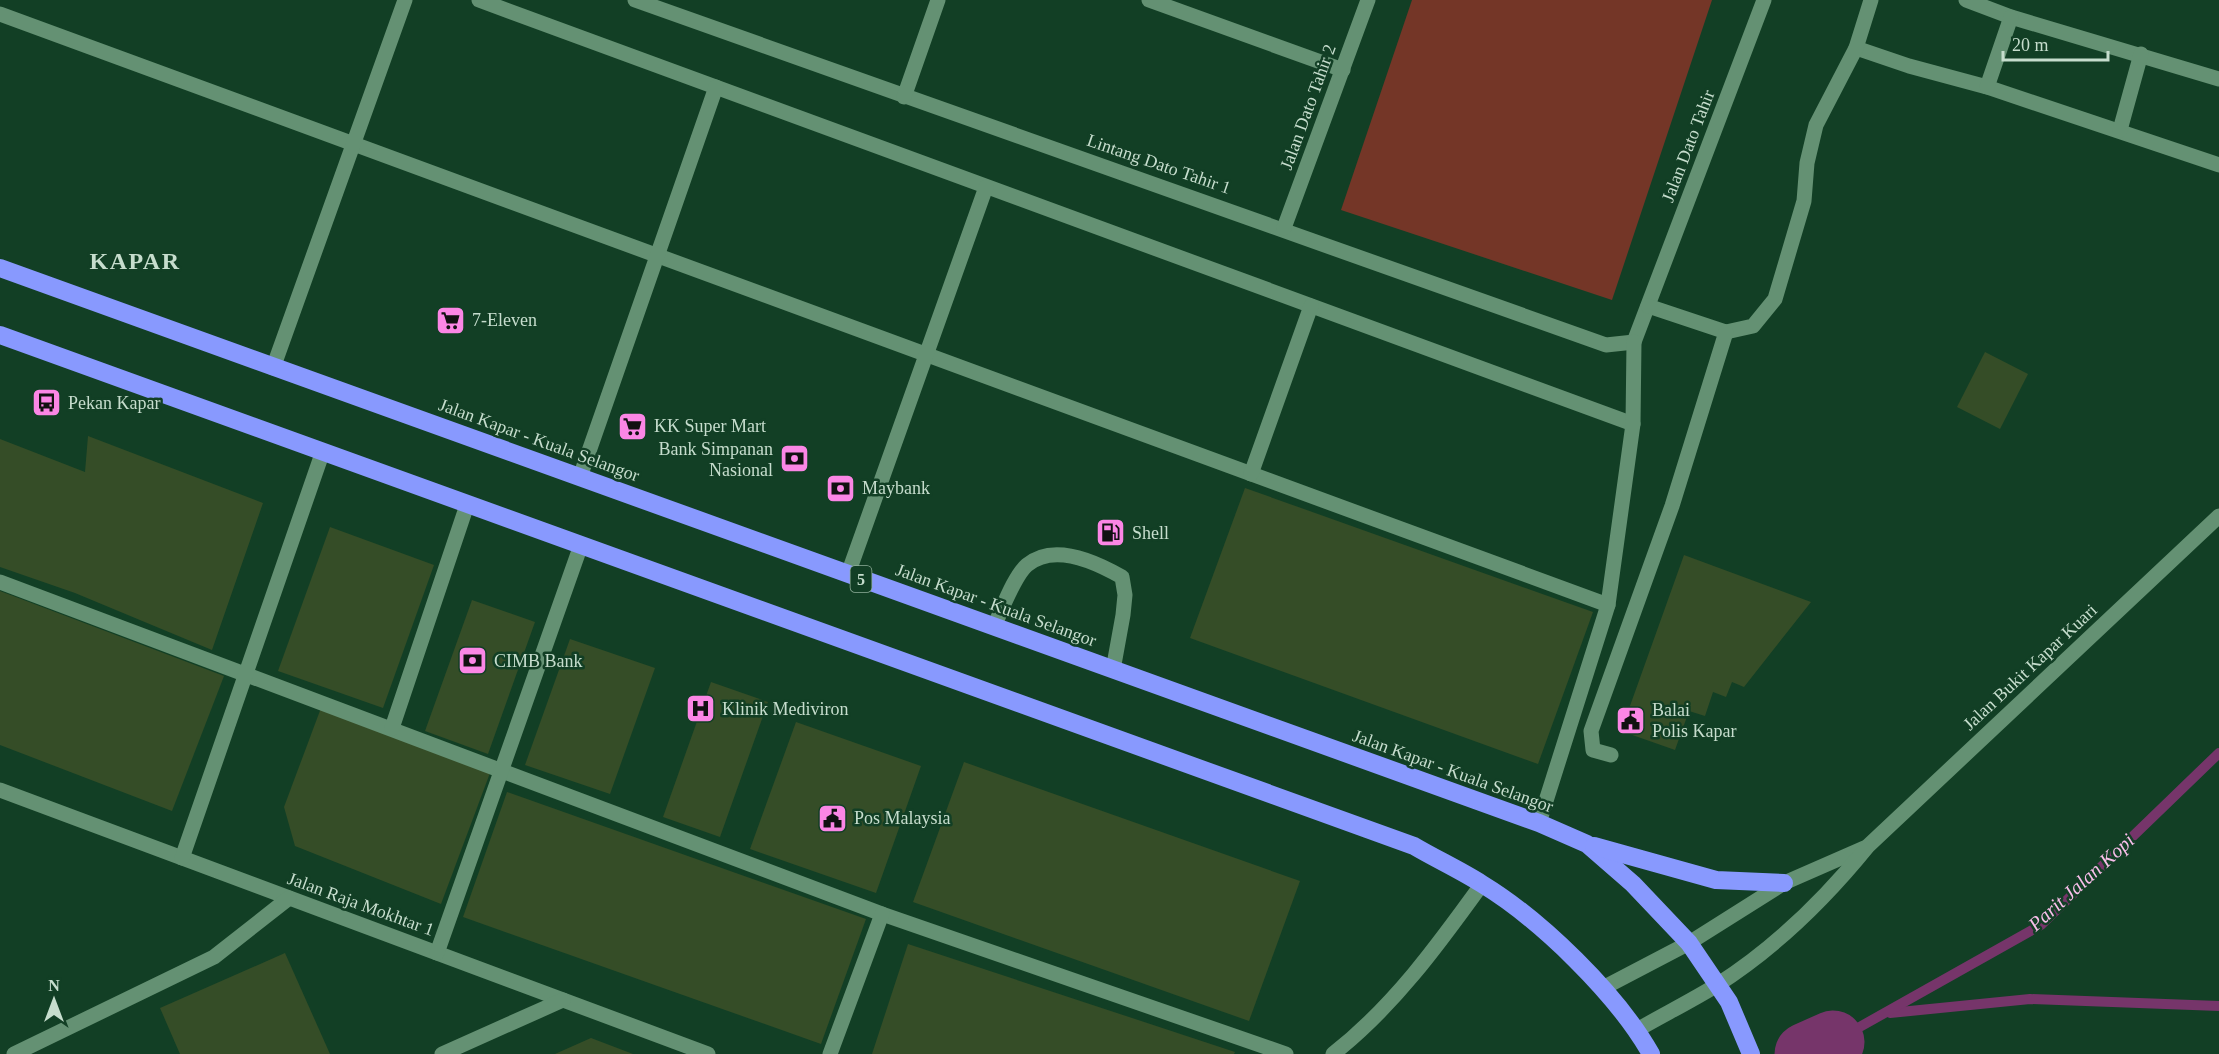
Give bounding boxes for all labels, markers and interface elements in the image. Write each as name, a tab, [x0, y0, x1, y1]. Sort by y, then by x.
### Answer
scale bar	[2003, 24, 2108, 62]
text: 20 m	[2012, 35, 2049, 55]
street label: Jalan Dato Tahir 2	[1276, 42, 1340, 172]
street label: Jalan Dato Tahir	[1657, 87, 1719, 205]
street label: Lintang Dato Tahir 1	[1084, 130, 1234, 198]
district label: KAPAR	[89, 248, 181, 274]
supermarket icon: 7-Eleven	[435, 304, 467, 336]
place label: 7-Eleven	[472, 310, 537, 330]
bus stop icon: Pekan Kapar	[31, 387, 63, 419]
place label: Pekan Kapar	[68, 393, 160, 413]
street label: Jalan Kapar - Kuala Selangor	[436, 394, 642, 486]
supermarket icon: KK Super Mart	[617, 410, 649, 442]
place label: KK Super Mart	[654, 416, 766, 436]
place label: Bank Simpanan Nasional	[659, 439, 773, 480]
bank icon: Bank Simpanan Nasional	[778, 443, 810, 475]
bank icon: Maybank	[825, 472, 857, 504]
place label: Maybank	[862, 478, 930, 498]
fuel station icon: Shell	[1095, 517, 1127, 549]
place label: Shell	[1132, 523, 1169, 543]
street label: Jalan Kapar - Kuala Selangor	[893, 559, 1099, 651]
road number: 5	[850, 566, 872, 592]
street label: Jalan Bukit Kapar Kuari	[1959, 600, 2101, 734]
bank icon: CIMB Bank	[457, 645, 489, 677]
place label: CIMB Bank	[494, 651, 583, 671]
hospital icon: Klinik Mediviron	[685, 693, 717, 725]
place label: Klinik Mediviron	[722, 699, 849, 719]
place label: Balai Polis Kapar	[1652, 700, 1737, 741]
public building icon: Balai Polis Kapar	[1615, 704, 1647, 736]
street label: Jalan Kapar - Kuala Selangor	[1350, 725, 1556, 817]
public building icon: Pos Malaysia	[817, 802, 849, 834]
place label: Pos Malaysia	[854, 808, 951, 828]
water label: Parit Jalan Kopi	[2023, 829, 2139, 937]
street label: Jalan Raja Mokhtar 1	[285, 868, 437, 940]
north arrow	[24, 970, 84, 1030]
text: N	[48, 977, 60, 994]

